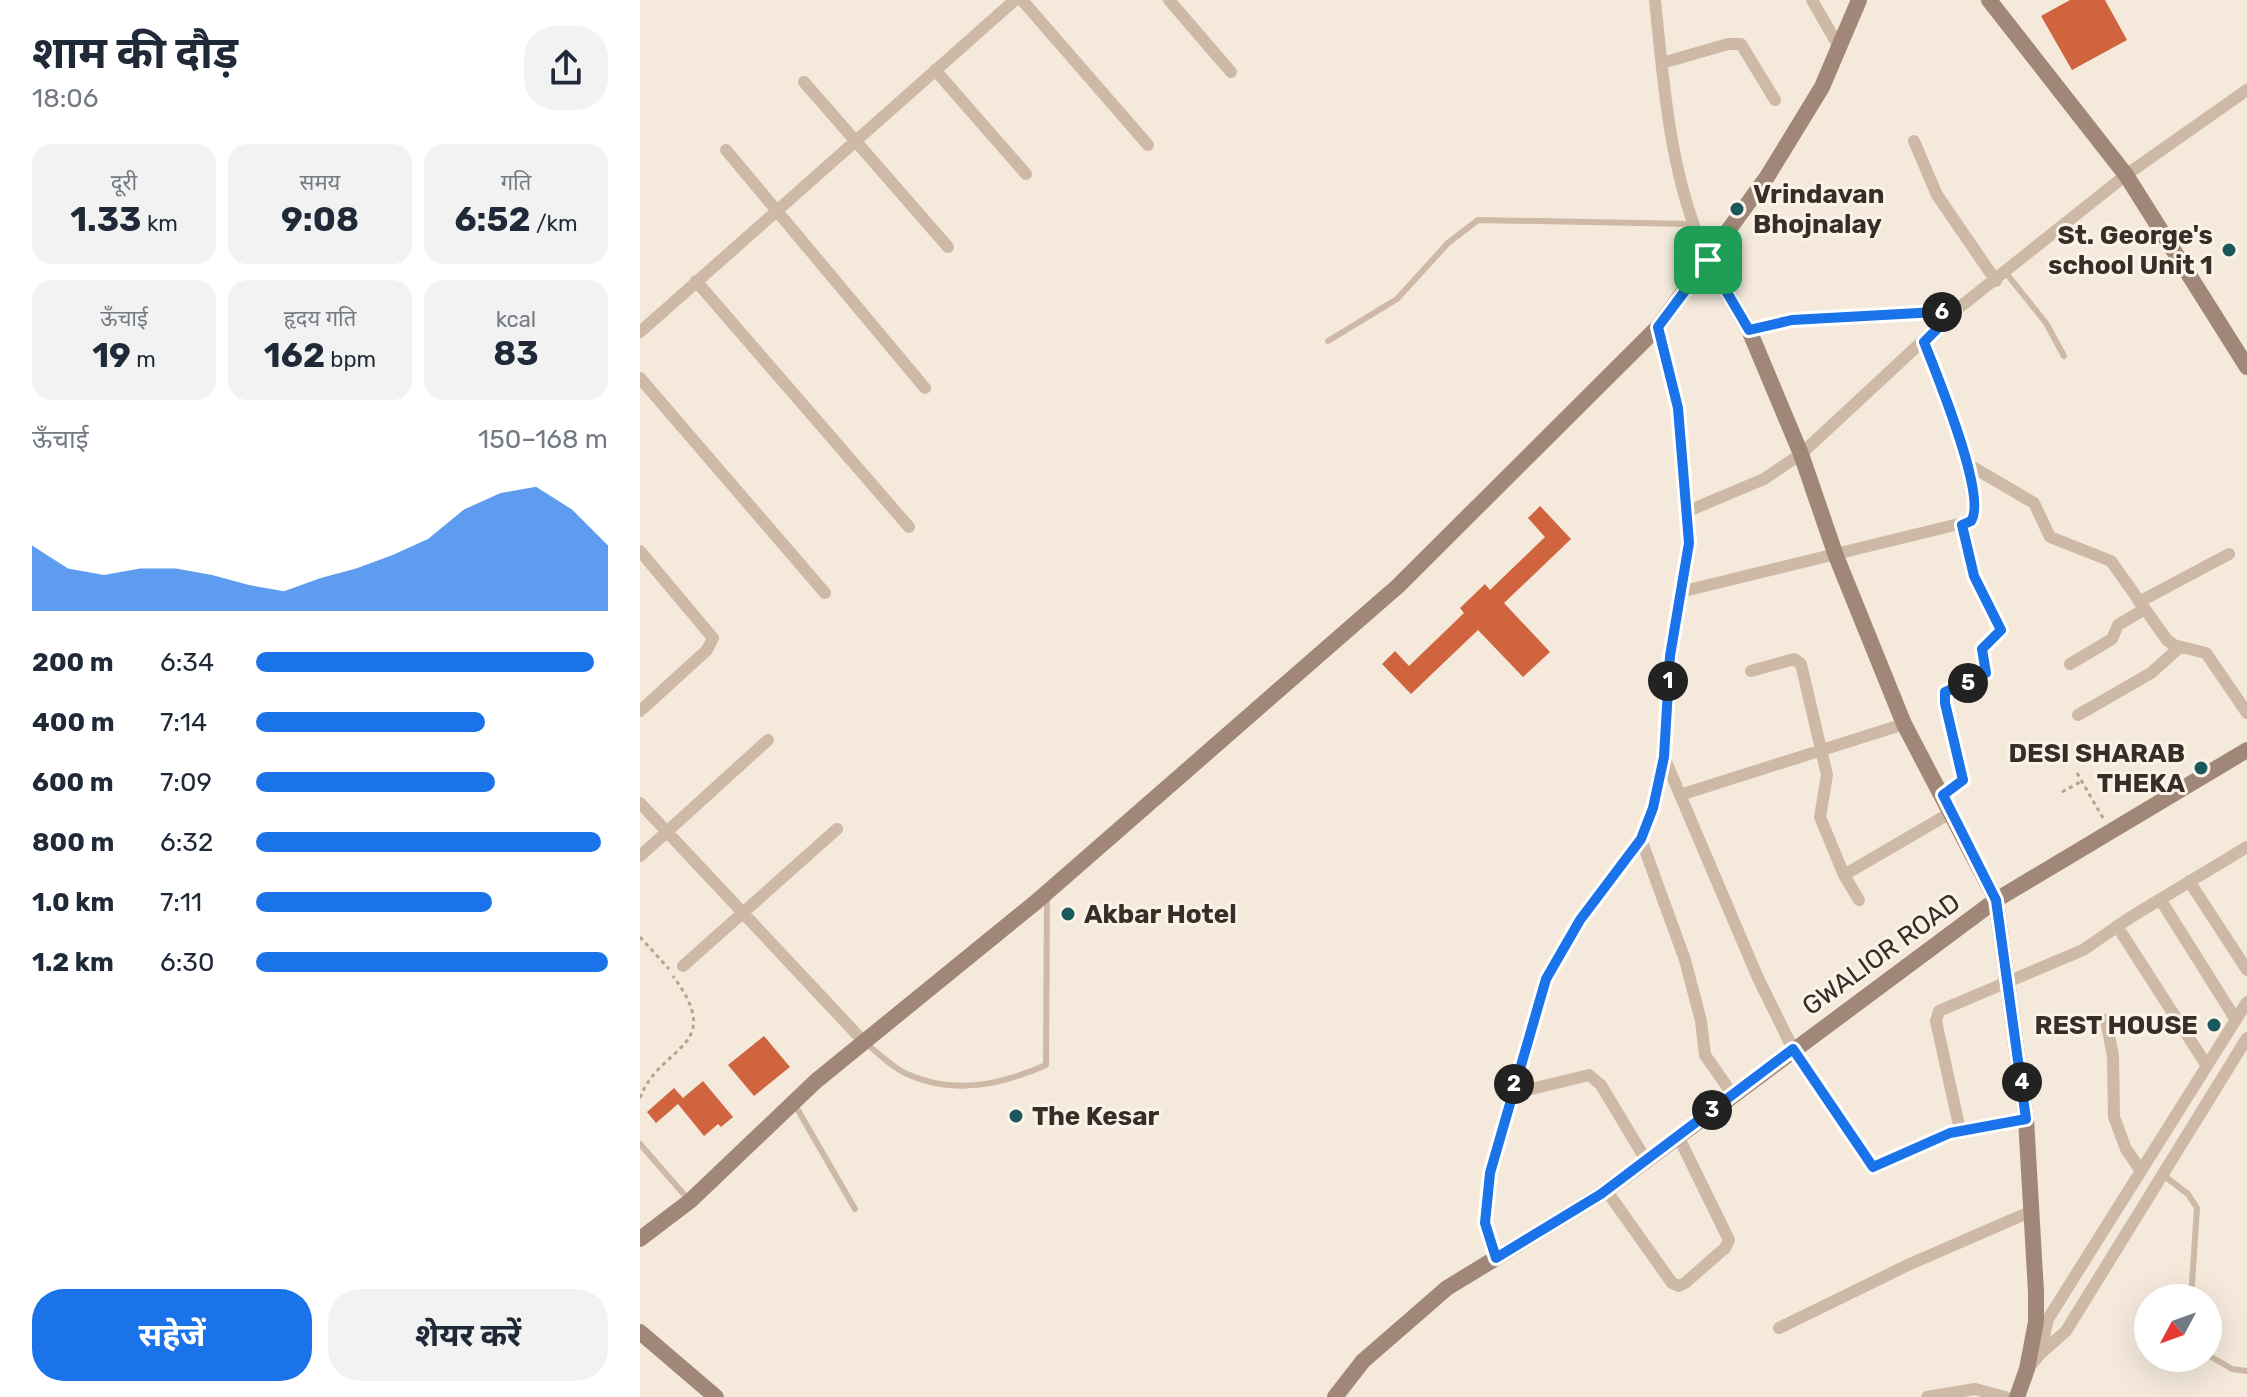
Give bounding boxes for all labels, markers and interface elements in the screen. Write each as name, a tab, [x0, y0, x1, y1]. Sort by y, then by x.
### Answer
button: share	[524, 26, 608, 110]
text: शाम की दौड़	[32, 27, 238, 79]
text: 18:06	[32, 83, 99, 114]
text: दूरी	[111, 169, 137, 196]
text: समय	[300, 169, 340, 196]
text: गति	[501, 169, 531, 196]
place label: Vrindavan Bhojnalay	[1753, 179, 1884, 240]
text: 1.33	[70, 199, 142, 240]
text: 9:08	[281, 199, 359, 240]
text: 6:52	[454, 199, 531, 240]
marker: Vrindavan Bhojnalay	[1728, 200, 1746, 218]
text: km	[142, 210, 178, 237]
text: /km	[531, 210, 578, 237]
place label: St. George's school Unit 1	[2048, 220, 2213, 281]
pin	[1674, 226, 1742, 294]
icon: arrive	[1686, 238, 1730, 282]
marker: St. George's school Unit 1	[2220, 241, 2238, 259]
pin: 6	[1922, 292, 1962, 332]
text: 6	[1935, 298, 1949, 325]
text: ऊँचाई	[100, 305, 148, 332]
text: हृदय गति	[284, 305, 356, 332]
text: kcal	[496, 306, 536, 333]
text: 83	[493, 333, 539, 374]
text: 19	[92, 335, 131, 376]
text: 162	[264, 335, 325, 376]
text: m	[131, 346, 156, 373]
text: bpm	[325, 346, 376, 373]
text: ऊँचाई	[32, 424, 88, 455]
text: 150–168 m	[478, 424, 608, 455]
text: 200 m	[32, 647, 114, 678]
text: 6:34	[160, 647, 214, 678]
pin: 1	[1648, 661, 1688, 701]
pin: 5	[1948, 663, 1988, 703]
text: 1	[1663, 667, 1673, 694]
text: 5	[1961, 669, 1975, 696]
text: 400 m	[32, 707, 114, 738]
text: 7:14	[160, 707, 207, 738]
place label: DESI SHARAB THEKA	[2008, 738, 2185, 799]
marker: DESI SHARAB THEKA	[2192, 759, 2210, 777]
text: 600 m	[32, 767, 114, 798]
text: 7:09	[160, 767, 212, 798]
text: 800 m	[32, 827, 114, 858]
text: 6:32	[160, 827, 213, 858]
text: 1.0 km	[32, 887, 114, 918]
text: 7:11	[160, 887, 202, 918]
street label: GWALIOR ROAD	[1796, 887, 1966, 1022]
place label: Akbar Hotel	[1084, 899, 1237, 930]
marker: Akbar Hotel	[1059, 905, 1077, 923]
text: 1.2 km	[32, 947, 114, 978]
text: 6:30	[160, 947, 214, 978]
place label: REST HOUSE	[2034, 1010, 2198, 1041]
marker: REST HOUSE	[2205, 1016, 2223, 1034]
pin: 4	[2002, 1062, 2042, 1102]
pin: 2	[1494, 1064, 1534, 1104]
text: 4	[2014, 1068, 2030, 1095]
text: 2	[1507, 1070, 1521, 1097]
pin: 3	[1692, 1090, 1732, 1130]
text: 3	[1705, 1096, 1719, 1123]
place label: The Kesar	[1032, 1101, 1160, 1132]
marker: The Kesar	[1007, 1107, 1025, 1125]
north arrow	[2134, 1284, 2222, 1372]
map controls	[2134, 1284, 2222, 1372]
button: सहेजें	[32, 1289, 312, 1381]
button: शेयर करें	[328, 1289, 608, 1381]

